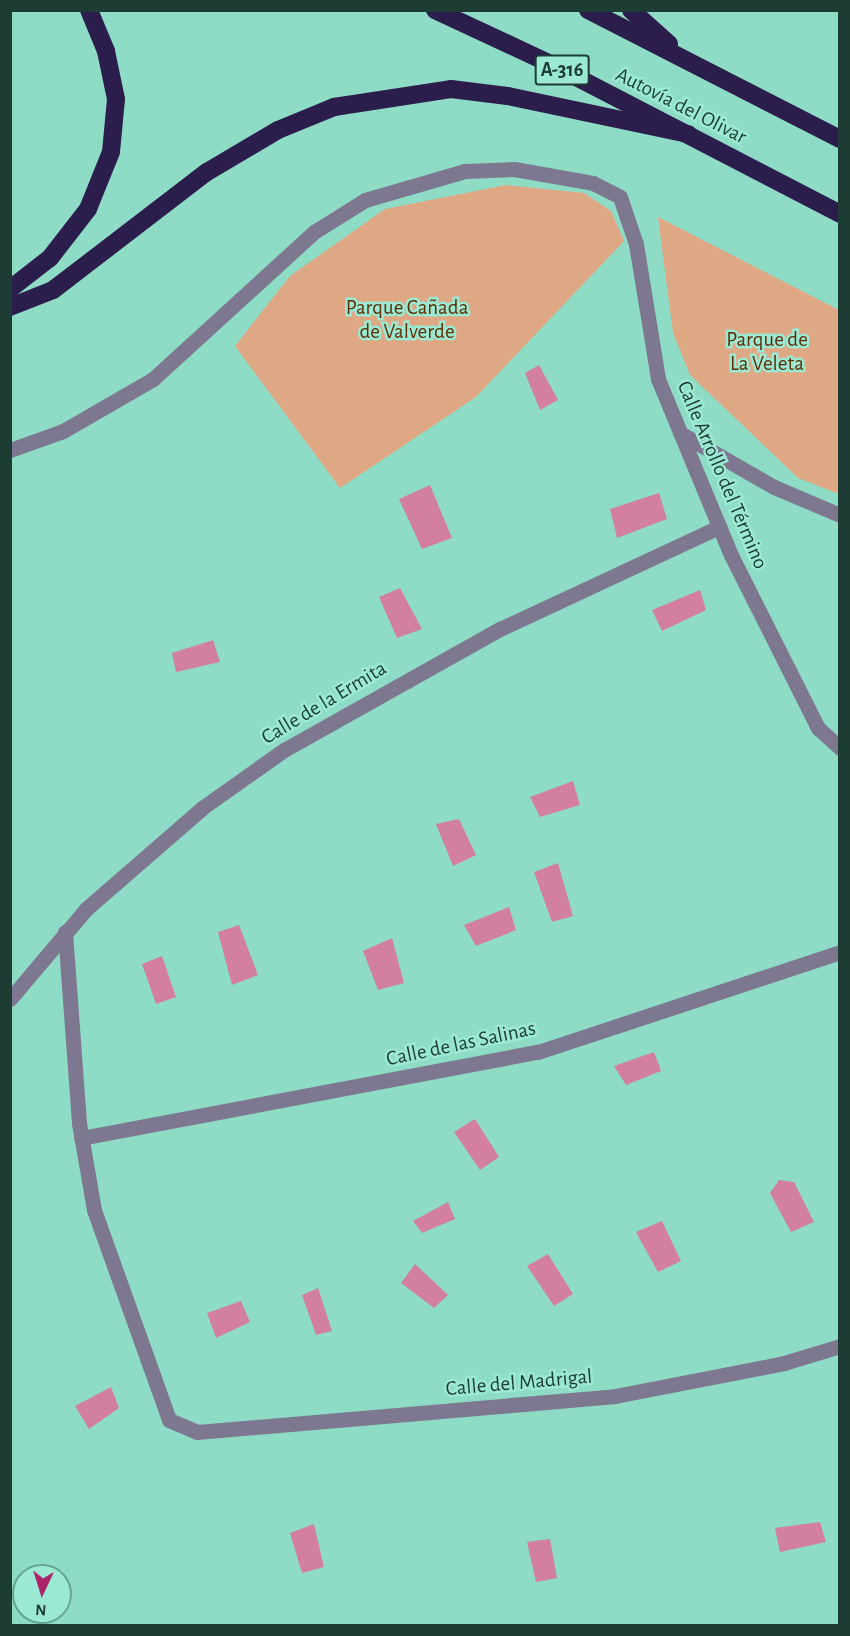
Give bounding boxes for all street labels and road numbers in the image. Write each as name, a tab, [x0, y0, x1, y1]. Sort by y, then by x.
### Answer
road number: A-316	[534, 53, 590, 87]
street label: Autovía del Olivar	[611, 62, 751, 150]
street label: Calle Arrollo del Término	[671, 377, 773, 573]
street label: Calle de la Ermita	[257, 656, 391, 750]
street label: Calle de las Salinas	[384, 1016, 538, 1072]
street label: Calle del Madrigal	[445, 1364, 593, 1402]

